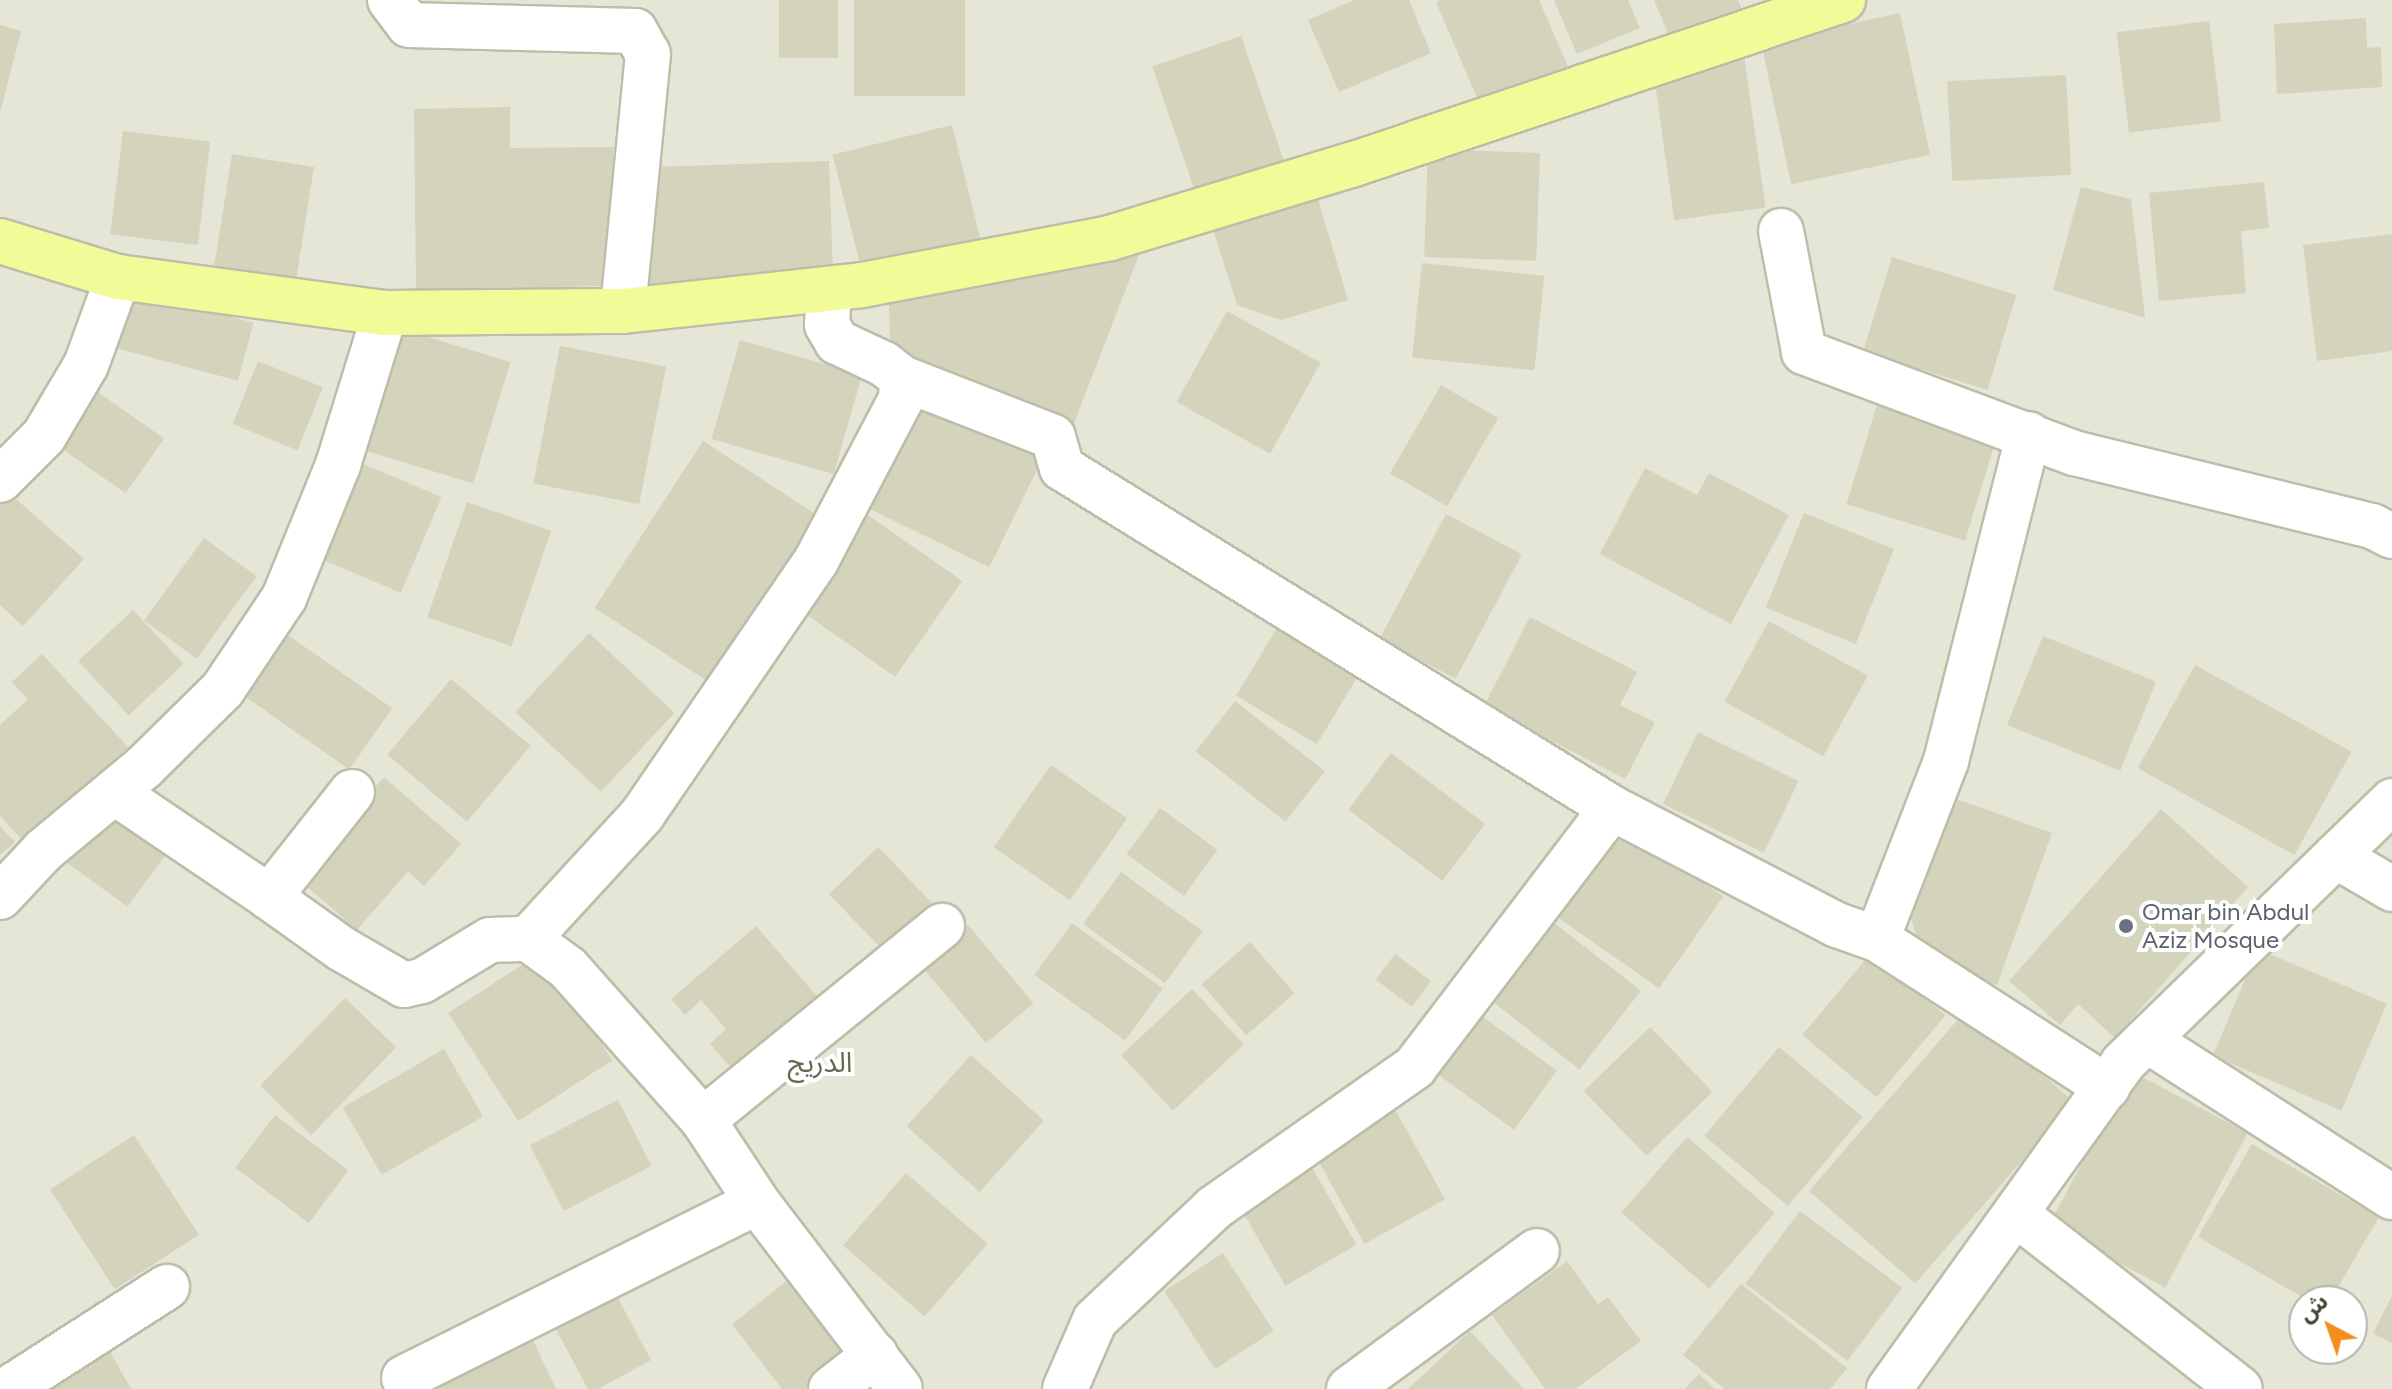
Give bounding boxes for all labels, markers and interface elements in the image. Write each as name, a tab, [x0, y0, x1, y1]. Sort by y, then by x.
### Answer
place label: Omar bin Abdul Aziz Mosque	[2142, 898, 2309, 954]
marker: Omar bin Abdul Aziz Mosque	[2117, 917, 2135, 935]
district label: الدريج	[788, 1045, 852, 1079]
north arrow	[2288, 1285, 2368, 1365]
text: ش	[2293, 1288, 2333, 1328]

